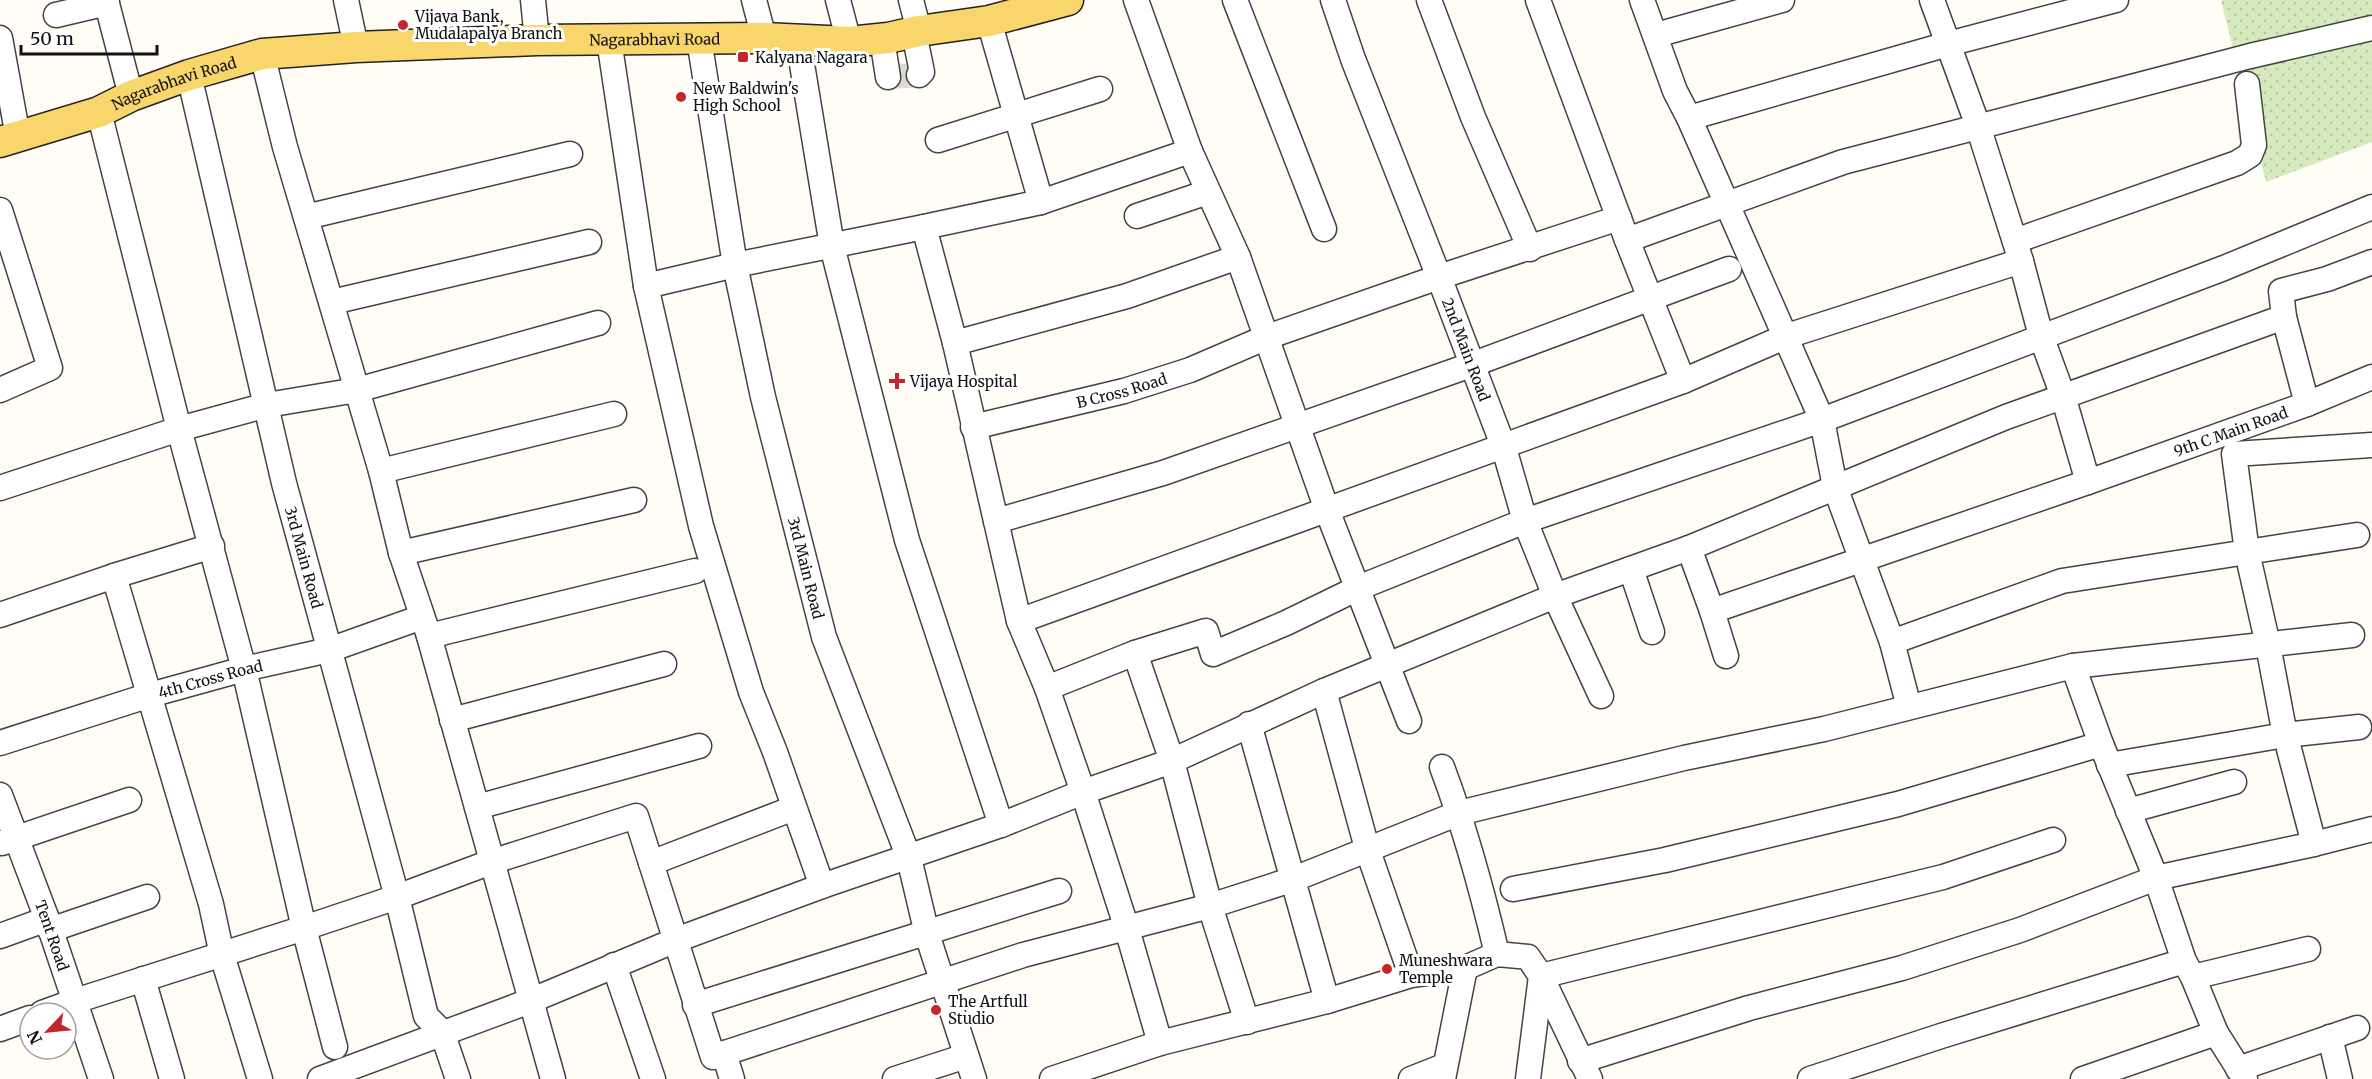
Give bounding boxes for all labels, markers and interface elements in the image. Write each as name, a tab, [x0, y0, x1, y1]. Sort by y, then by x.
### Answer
place label: Vijaya Bank, Mudalapalya Branch	[414, 7, 563, 43]
scale bar	[21, 18, 158, 56]
marker: Vijaya Bank, Mudalapalya Branch	[396, 18, 410, 32]
text: 50 m	[30, 27, 74, 50]
street label: Nagarabhavi Road	[589, 29, 720, 49]
place label: Kalyana Nagara	[755, 48, 868, 67]
marker: Kalyana Nagara	[736, 50, 750, 64]
street label: Nagarabhavi Road	[108, 52, 238, 114]
place label: New Baldwin's High School	[693, 79, 799, 115]
marker: New Baldwin's High School	[674, 90, 688, 104]
street label: 2nd Main Road	[1438, 295, 1495, 404]
street label: B Cross Road	[1074, 369, 1169, 412]
marker: Vijaya Hospital	[888, 372, 906, 390]
place label: Vijaya Hospital	[909, 372, 1018, 391]
street label: 9th C Main Road	[2171, 402, 2290, 460]
street label: 3rd Main Road	[281, 504, 327, 610]
street label: 3rd Main Road	[784, 515, 829, 621]
street label: 4th Cross Road	[156, 656, 264, 702]
street label: Tent Road	[31, 898, 73, 973]
place label: Muneshwara Temple	[1399, 951, 1493, 987]
marker: Muneshwara Temple	[1380, 962, 1394, 976]
place label: The Artfull Studio	[948, 992, 1028, 1028]
north arrow	[18, 1001, 78, 1061]
marker: The Artfull Studio	[929, 1003, 943, 1017]
text: N	[23, 1027, 46, 1048]

